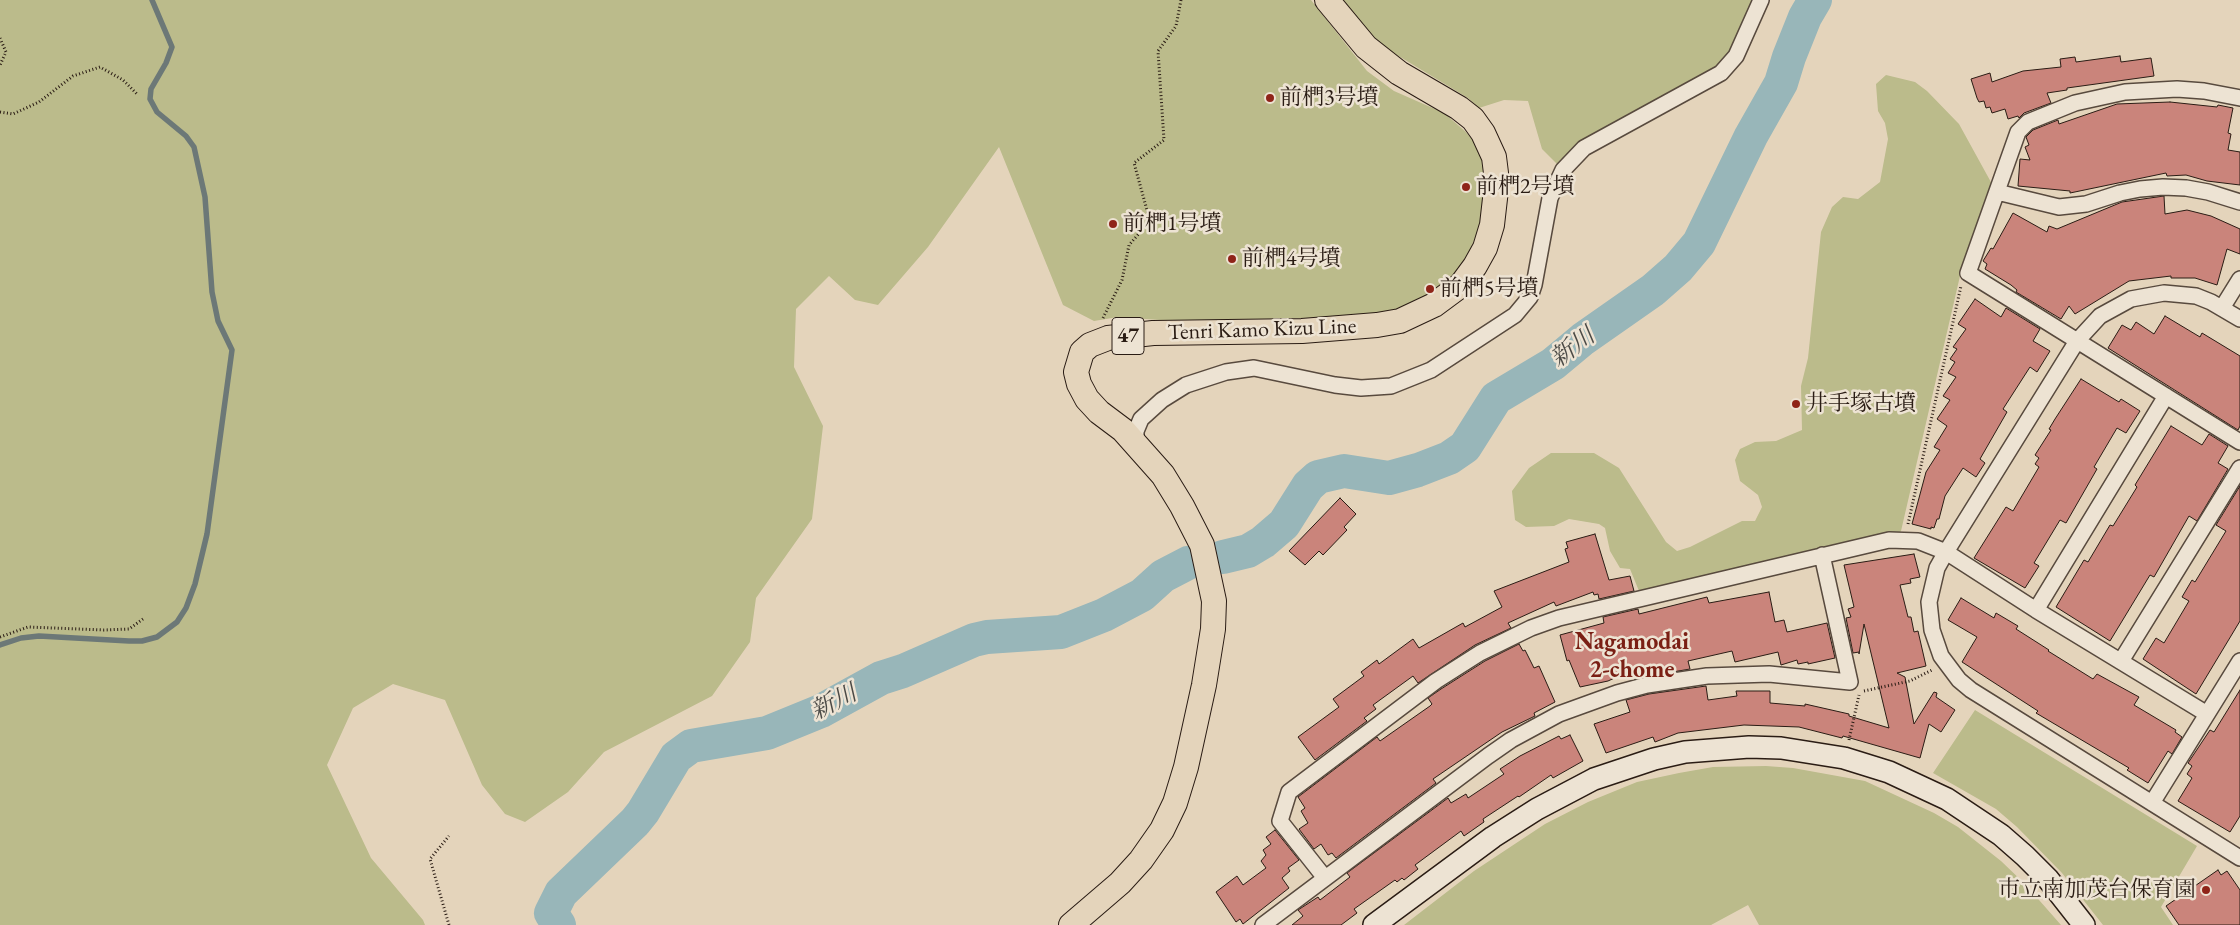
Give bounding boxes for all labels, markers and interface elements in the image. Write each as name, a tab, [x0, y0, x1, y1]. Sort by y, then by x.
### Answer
place label: 前椚3号墳	[1280, 85, 1379, 111]
marker: 前椚3号墳	[1264, 92, 1276, 104]
place label: 前椚2号墳	[1476, 174, 1575, 200]
marker: 前椚2号墳	[1460, 181, 1472, 193]
place label: 前椚1号墳	[1123, 211, 1222, 237]
marker: 前椚1号墳	[1107, 218, 1119, 230]
place label: 前椚4号墳	[1242, 246, 1341, 272]
marker: 前椚4号墳	[1226, 253, 1238, 265]
place label: 前椚5号墳	[1440, 276, 1539, 302]
marker: 前椚5号墳	[1424, 283, 1436, 295]
street label: Tenri Kamo Kizu Line	[1167, 314, 1357, 346]
road number: 47	[1112, 318, 1144, 354]
water label: 新川	[1545, 322, 1601, 374]
place label: 井手塚古墳	[1806, 391, 1916, 417]
marker: 井手塚古墳	[1790, 398, 1802, 410]
district label: Nagamodai 2-chome	[1575, 628, 1689, 684]
water label: 新川	[806, 679, 862, 727]
place label: 市立南加茂台保育園	[1998, 877, 2196, 903]
marker: 市立南加茂台保育園	[2200, 884, 2212, 896]

